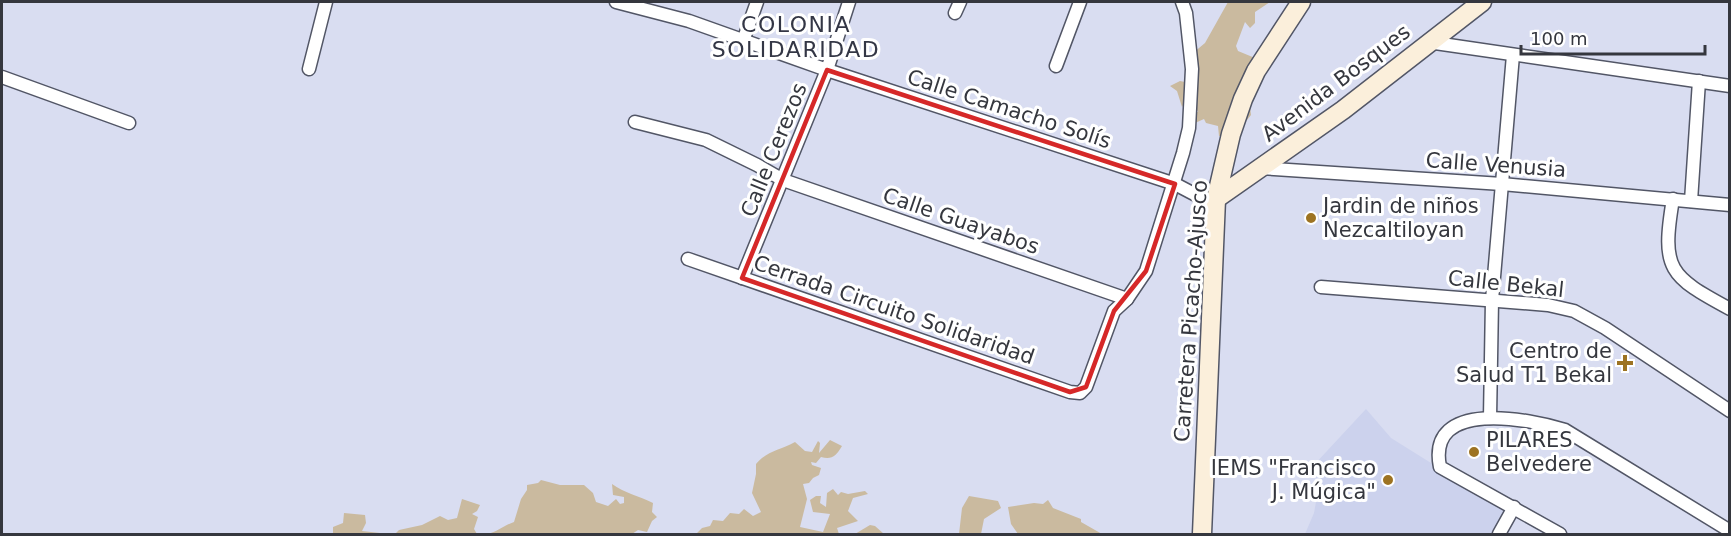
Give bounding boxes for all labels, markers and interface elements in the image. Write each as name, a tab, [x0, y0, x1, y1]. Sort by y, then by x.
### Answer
district label: COLONIA SOLIDARIDAD	[712, 12, 880, 62]
scale bar	[1521, 18, 1706, 56]
street label: Avenida Bosques	[1257, 19, 1415, 147]
text: 100 m	[1530, 28, 1588, 49]
street label: Calle Camacho Solís	[904, 65, 1114, 153]
street label: Calle Cerezos	[736, 80, 812, 220]
street label: Calle Venusia	[1425, 148, 1567, 182]
street label: Carretera Picacho-Ajusco	[1170, 179, 1212, 443]
street label: Calle Guayabos	[880, 183, 1042, 259]
place label: Jardin de niños Nezcaltiloyan	[1321, 194, 1479, 242]
marker: Jardin de niños Nezcaltiloyan	[1304, 211, 1318, 225]
street label: Cerrada Circuito Solidaridad	[750, 251, 1038, 369]
street label: Calle Bekal	[1447, 266, 1565, 302]
place label: Centro de Salud T1 Bekal	[1456, 339, 1612, 387]
marker: Centro de Salud T1 Bekal	[1616, 354, 1634, 372]
place label: PILARES Belvedere	[1486, 428, 1592, 476]
marker: PILARES Belvedere	[1467, 445, 1481, 459]
place label: IEMS "Francisco J. Múgica"	[1211, 456, 1376, 504]
marker: IEMS "Francisco J. Múgica"	[1381, 473, 1395, 487]

